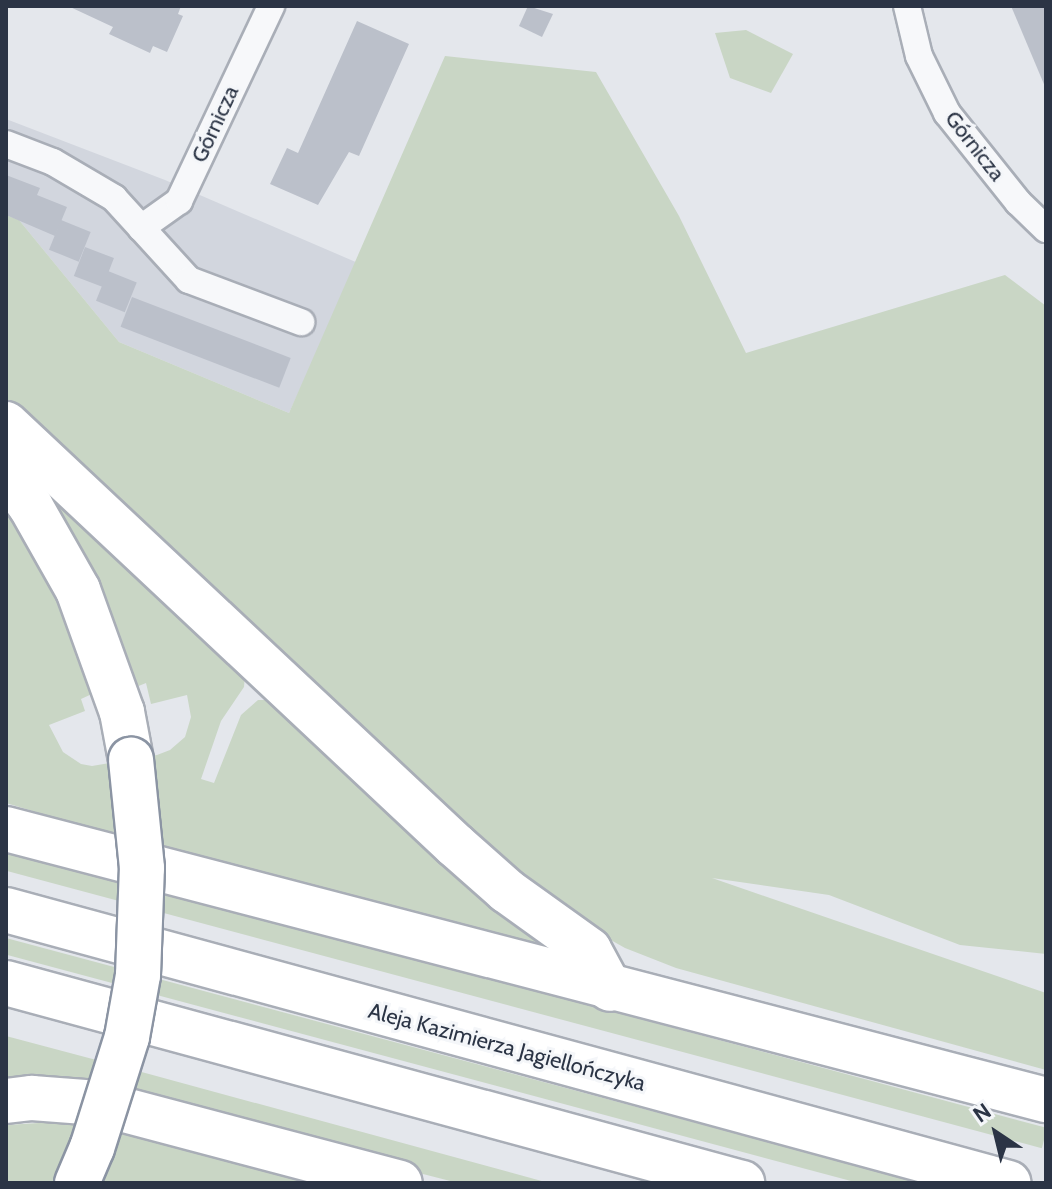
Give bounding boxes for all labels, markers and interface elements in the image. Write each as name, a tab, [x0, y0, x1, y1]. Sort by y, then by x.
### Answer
street label: Górnicza	[186, 81, 244, 167]
street label: Górnicza	[939, 106, 1011, 186]
street label: Aleja Kazimierza Jagiellończyka	[366, 997, 648, 1097]
north arrow	[956, 1093, 1036, 1173]
text: N	[968, 1097, 996, 1128]

